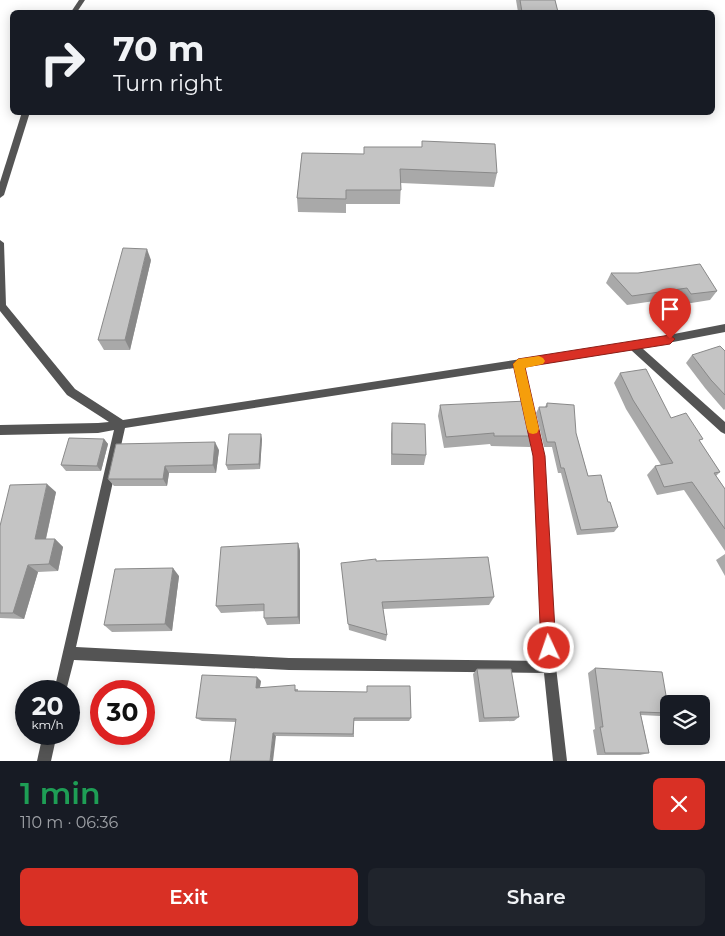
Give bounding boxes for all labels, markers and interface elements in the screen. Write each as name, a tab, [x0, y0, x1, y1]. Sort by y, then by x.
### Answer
text: 70 m	[113, 27, 204, 70]
icon: right	[30, 30, 95, 95]
text: Turn right	[113, 70, 223, 97]
pin	[649, 288, 691, 339]
icon: arrive	[656, 295, 684, 323]
position arrow	[522, 621, 574, 673]
speed limit sign: 30	[90, 680, 155, 745]
text: 20	[32, 691, 63, 721]
map controls	[660, 695, 710, 745]
button: layers	[660, 695, 710, 745]
text: km/h	[31, 717, 64, 732]
text: 1 min	[20, 775, 101, 812]
button: close	[653, 778, 705, 830]
text: 110 m · 06:36	[20, 813, 118, 832]
button: Exit	[20, 868, 358, 926]
button: Share	[368, 868, 705, 926]

